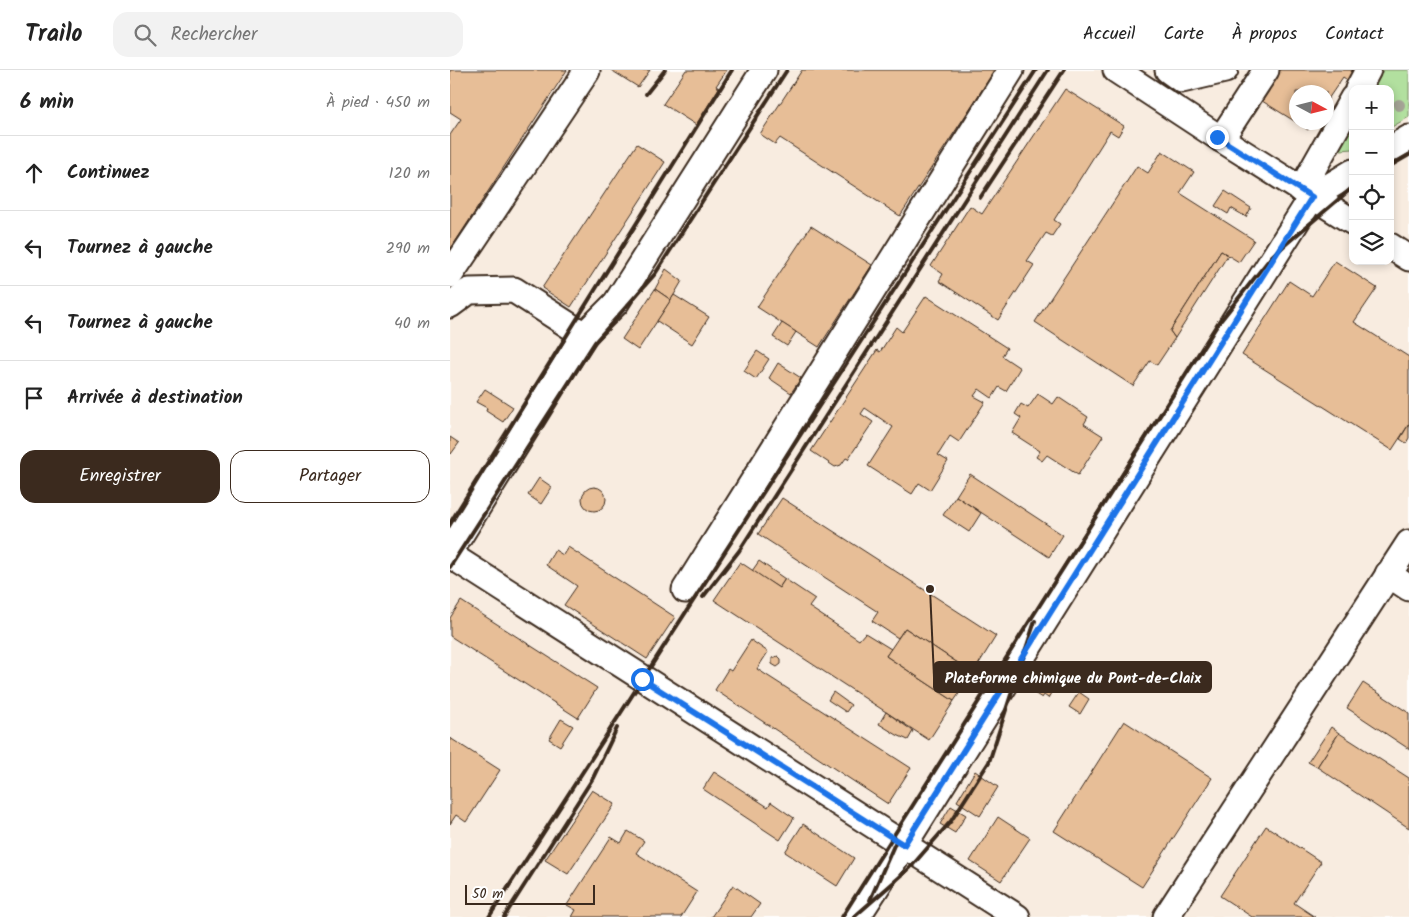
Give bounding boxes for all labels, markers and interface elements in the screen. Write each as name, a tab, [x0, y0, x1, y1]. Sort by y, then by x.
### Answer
search box	[113, 12, 463, 57]
text: Trailo	[25, 15, 83, 54]
text: Rechercher	[171, 20, 257, 50]
text: Accueil	[1083, 20, 1136, 49]
text: Carte	[1164, 20, 1204, 49]
text: À propos	[1232, 20, 1297, 49]
text: Contact	[1325, 20, 1384, 49]
icon: search	[131, 21, 159, 49]
north arrow	[1289, 85, 1334, 130]
map controls	[1349, 85, 1394, 265]
button: +	[1349, 85, 1394, 130]
text: 6 min	[20, 86, 74, 119]
text: À pied · 450 m	[326, 90, 430, 115]
route end	[1206, 126, 1229, 149]
button: −	[1349, 130, 1394, 175]
text: Continuez	[67, 158, 150, 188]
icon: ahead	[20, 159, 48, 187]
text: 120 m	[389, 161, 430, 186]
button: locate	[1349, 175, 1394, 220]
button: layers	[1349, 220, 1394, 265]
text: Tournez à gauche	[67, 233, 213, 263]
icon: left	[20, 234, 48, 262]
text: 290 m	[386, 236, 430, 261]
text: Tournez à gauche	[67, 308, 213, 338]
icon: left	[20, 309, 48, 337]
text: 40 m	[394, 311, 430, 336]
text: Arrivée à destination	[67, 383, 243, 413]
icon: arrive	[20, 384, 48, 412]
button: Enregistrer	[20, 450, 220, 503]
button: Partager	[230, 450, 430, 503]
callout: Plateforme chimique du Pont-de-Claix	[934, 662, 1211, 692]
text: Plateforme chimique du Pont-de-Claix	[945, 667, 1202, 691]
route start	[631, 668, 654, 691]
scale bar	[465, 882, 595, 905]
text: 50 m	[472, 883, 503, 905]

